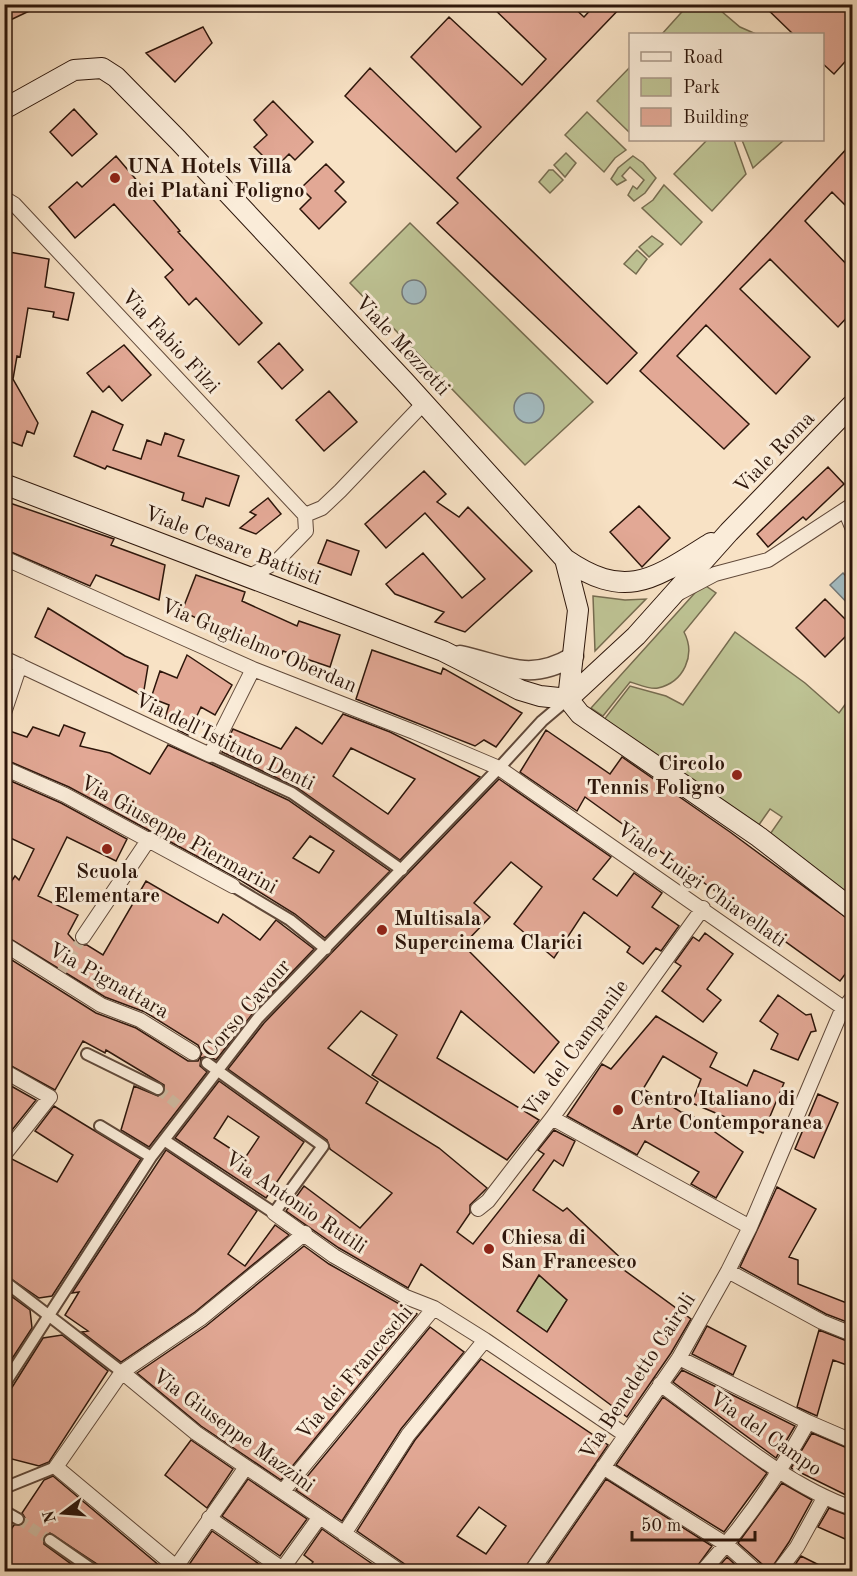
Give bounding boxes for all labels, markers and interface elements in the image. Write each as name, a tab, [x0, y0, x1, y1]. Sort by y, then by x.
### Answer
legend	[629, 33, 824, 141]
text: Road	[683, 49, 723, 67]
text: Park	[683, 79, 720, 97]
text: Building	[683, 109, 749, 127]
place label: UNA Hotels Villa dei Platani Foligno	[127, 157, 305, 202]
marker: UNA Hotels Villa dei Platani Foligno	[108, 171, 122, 185]
street label: Via Fabio Filzi	[117, 286, 223, 398]
street label: Viale Mezzetti	[350, 292, 453, 400]
street label: Viale Roma	[731, 408, 819, 498]
street label: Viale Cesare Battisti	[141, 503, 324, 590]
street label: Via Guglielmo Oberdan	[157, 596, 360, 697]
street label: Via dell'Istituto Denti	[131, 690, 318, 795]
place label: Circolo Tennis Foligno	[587, 754, 725, 799]
marker: Circolo Tennis Foligno	[730, 768, 744, 782]
street label: Via Giuseppe Piermarini	[76, 772, 280, 898]
street label: Viale Luigi Chiavellati	[612, 819, 790, 952]
marker: Scuola Elementare	[100, 842, 114, 856]
place label: Scuola Elementare	[54, 862, 160, 907]
place label: Multisala Supercinema Clarici	[394, 909, 582, 954]
marker: Multisala Supercinema Clarici	[375, 923, 389, 937]
street label: Via Pignattara	[44, 940, 172, 1023]
street label: Corso Cavour	[199, 956, 296, 1062]
street label: Via del Campanile	[519, 976, 633, 1121]
place label: Centro Italiano di Arte Contemporanea	[630, 1089, 823, 1134]
marker: Centro Italiano di Arte Contemporanea	[611, 1103, 625, 1117]
street label: Via Antonio Rutili	[220, 1148, 370, 1258]
place label: Chiesa di San Francesco	[501, 1228, 637, 1273]
marker: Chiesa di San Francesco	[482, 1242, 496, 1256]
street label: Via Benedetto Cairoli	[576, 1290, 700, 1464]
street label: Via dei Franceschi	[293, 1302, 417, 1444]
street label: Via Giuseppe Mazzini	[148, 1366, 318, 1497]
street label: Via del Campo	[705, 1388, 825, 1481]
north arrow	[33, 1483, 93, 1543]
scale bar	[632, 1504, 755, 1542]
text: N	[41, 1508, 60, 1525]
text: 50 m	[641, 1517, 681, 1535]

